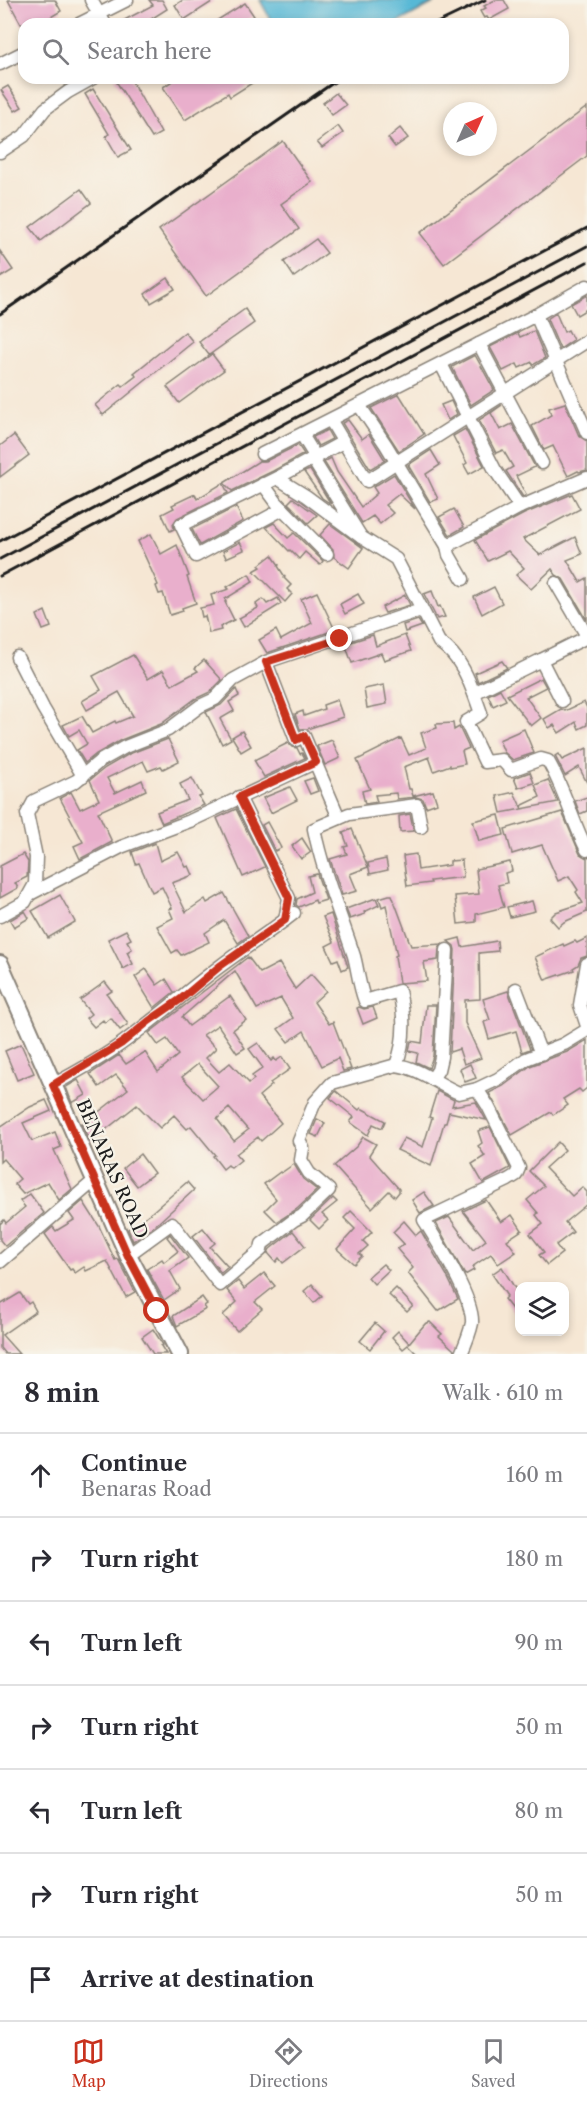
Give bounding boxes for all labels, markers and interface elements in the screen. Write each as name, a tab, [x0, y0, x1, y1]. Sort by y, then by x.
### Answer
search box	[18, 18, 569, 84]
icon: search	[39, 35, 72, 68]
text: Search here	[87, 38, 212, 65]
north arrow	[443, 102, 497, 156]
route end	[326, 625, 352, 651]
street label: BENARAS ROAD	[71, 1096, 153, 1242]
map controls	[515, 1282, 569, 1336]
button: layers	[515, 1282, 569, 1336]
route start	[143, 1297, 169, 1323]
text: 8 min	[24, 1377, 100, 1409]
text: Walk · 610 m	[442, 1381, 563, 1405]
text: Continue	[81, 1450, 187, 1477]
icon: ahead	[24, 1459, 57, 1492]
text: 160 m	[506, 1463, 563, 1487]
text: Benaras Road	[81, 1477, 212, 1501]
icon: right	[24, 1543, 57, 1576]
text: Turn right	[81, 1546, 199, 1573]
text: 180 m	[506, 1547, 563, 1571]
icon: left	[24, 1627, 57, 1660]
text: Turn left	[81, 1630, 182, 1657]
text: 90 m	[515, 1631, 563, 1655]
icon: right	[24, 1711, 57, 1744]
text: Turn right	[81, 1714, 199, 1741]
text: 50 m	[516, 1715, 563, 1739]
icon: left	[24, 1795, 57, 1828]
text: Turn left	[81, 1798, 182, 1825]
text: 80 m	[515, 1799, 563, 1823]
icon: right	[24, 1879, 57, 1912]
text: Turn right	[81, 1882, 199, 1909]
text: 50 m	[516, 1883, 563, 1907]
icon: arrive	[24, 1963, 57, 1996]
text: Arrive at destination	[81, 1966, 314, 1993]
tab: Map	[72, 2035, 106, 2091]
tab: Directions	[249, 2035, 328, 2091]
tab: Saved	[471, 2035, 515, 2091]

